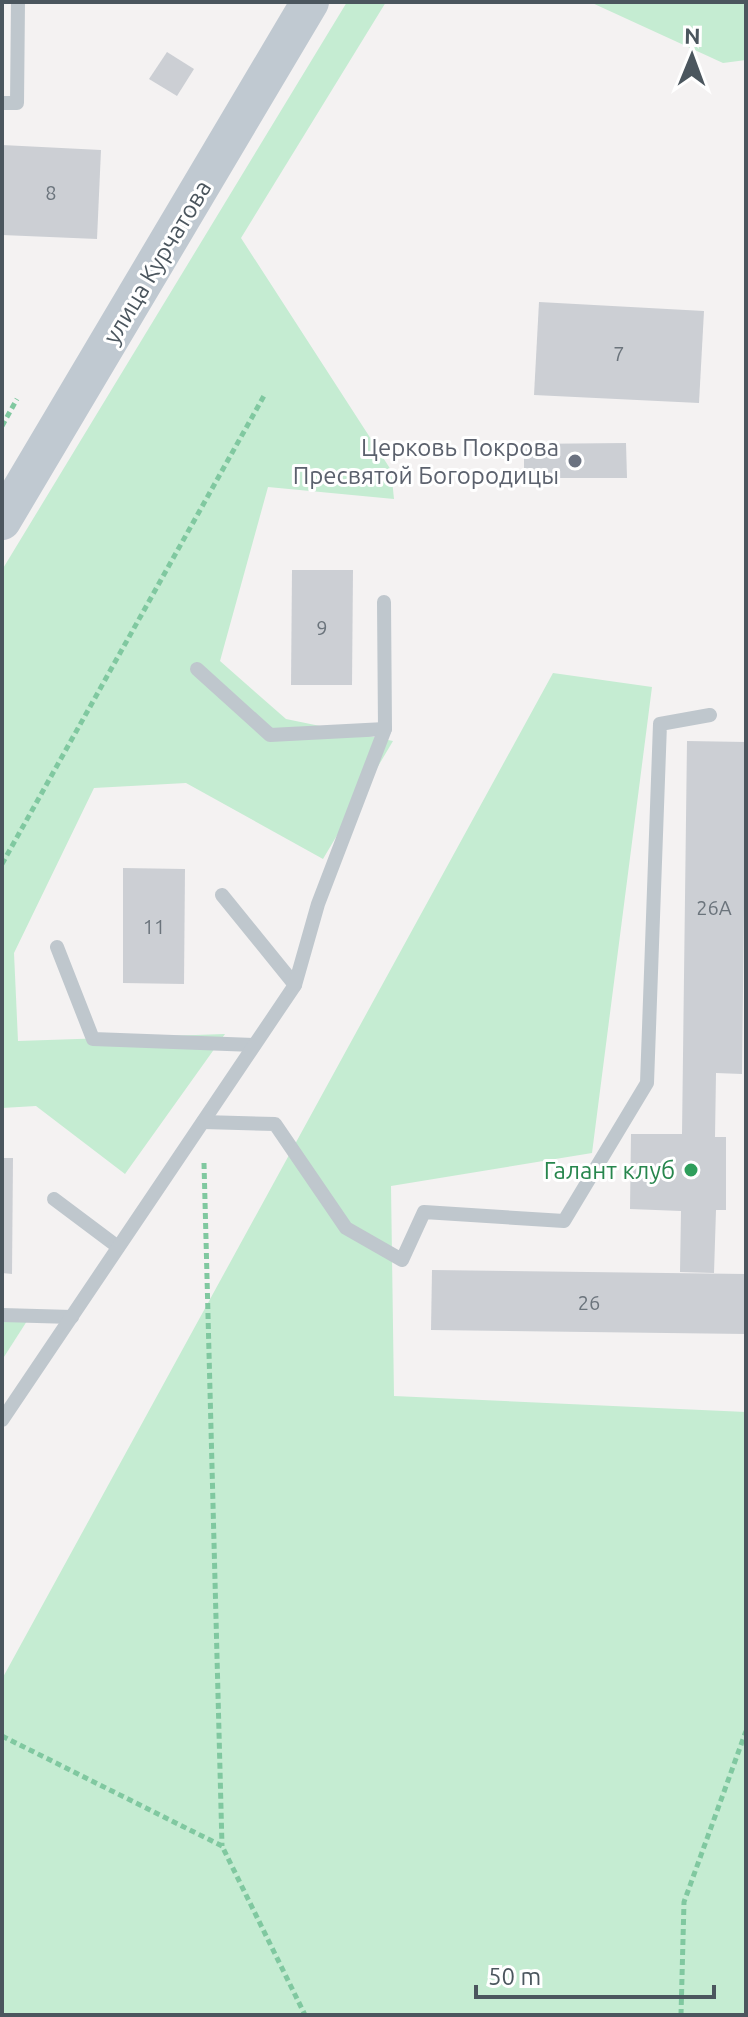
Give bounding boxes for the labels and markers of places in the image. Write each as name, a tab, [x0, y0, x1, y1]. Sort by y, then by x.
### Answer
place label: Церковь Покрова Пресвятой Богородицы	[293, 434, 559, 489]
marker: Церковь Покрова Пресвятой Богородицы	[566, 452, 584, 470]
place label: Галант клуб	[544, 1157, 675, 1184]
marker: Галант клуб	[682, 1161, 700, 1179]

